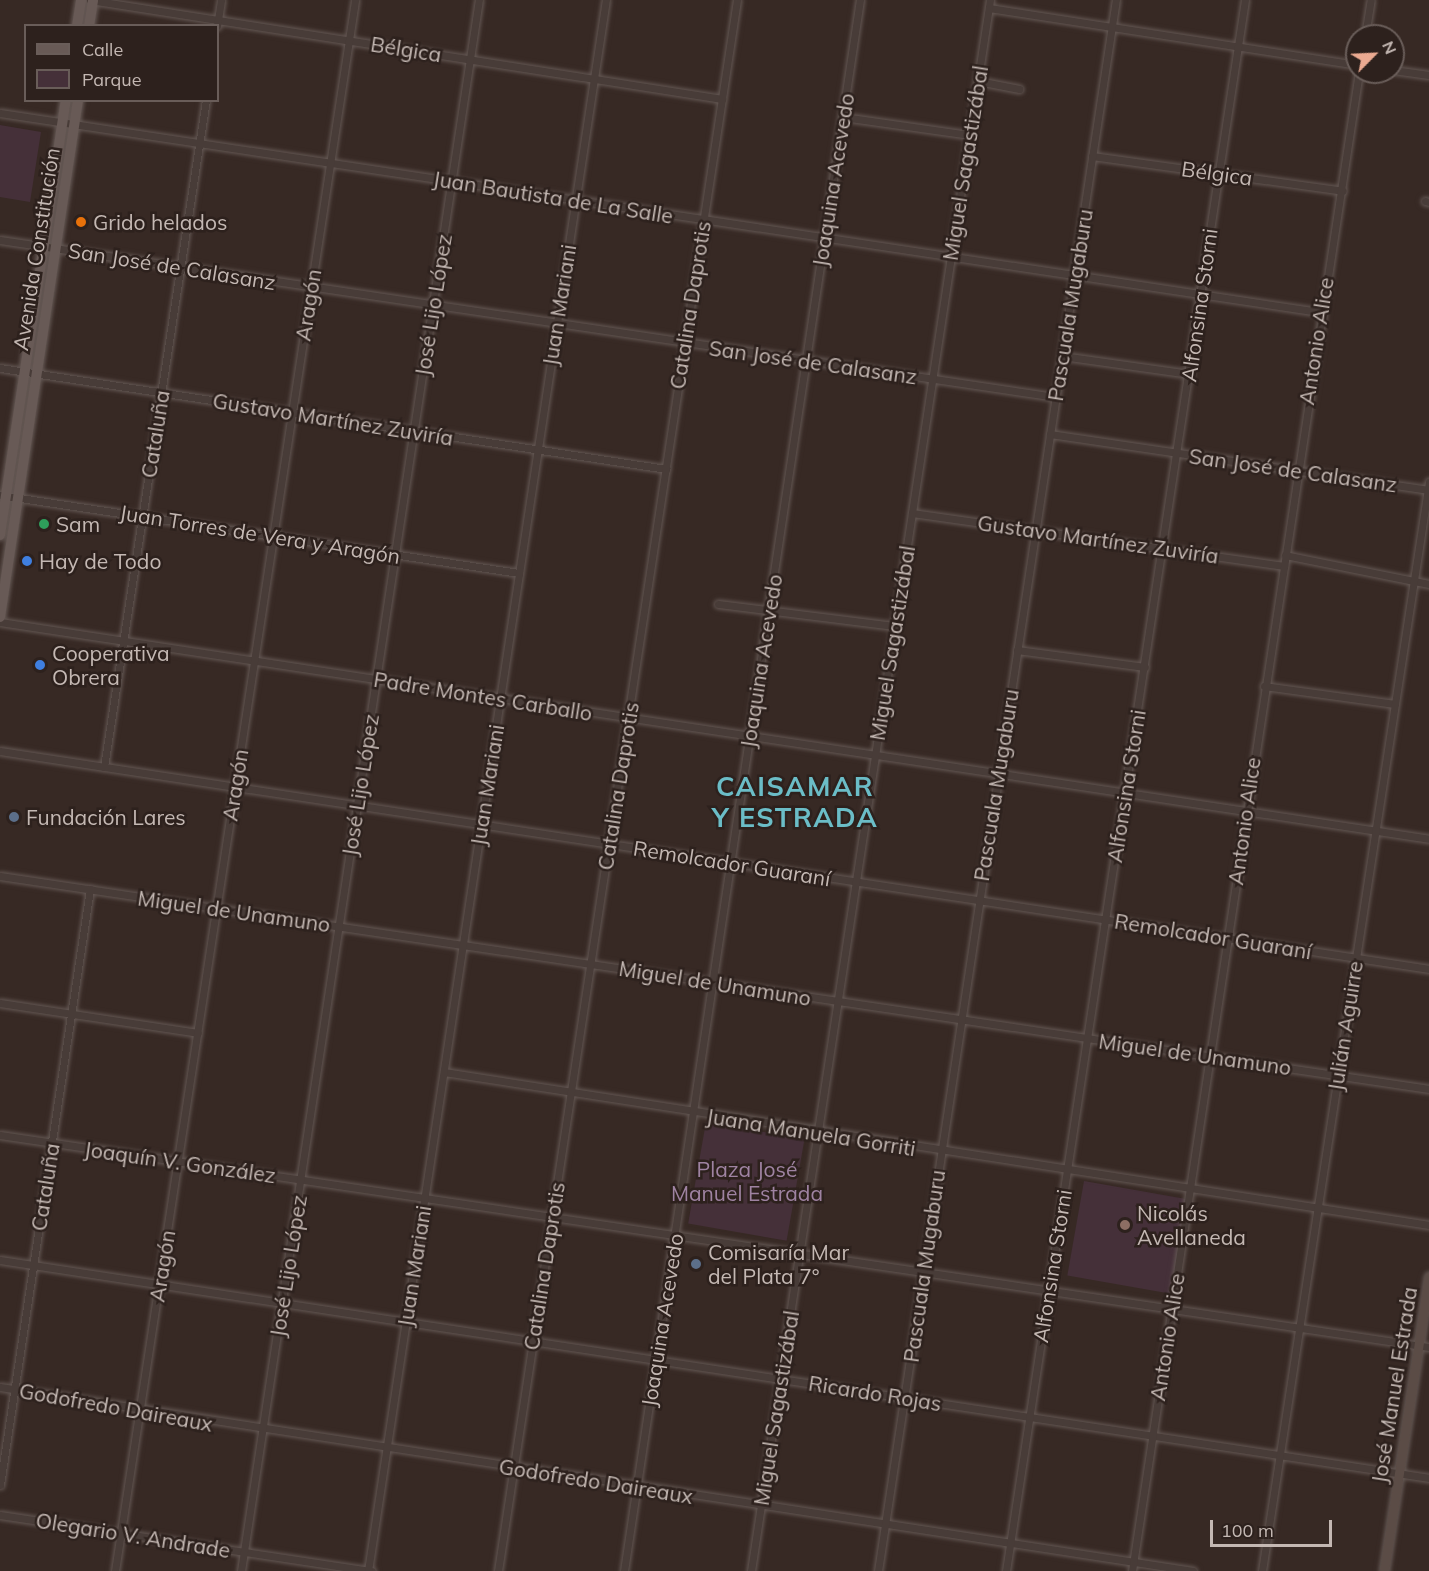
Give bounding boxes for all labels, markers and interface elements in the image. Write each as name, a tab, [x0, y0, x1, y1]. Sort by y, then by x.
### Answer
legend	[24, 24, 219, 102]
north arrow	[1345, 24, 1405, 84]
street label: Bélgica	[369, 31, 443, 67]
text: Calle	[82, 38, 123, 61]
text: N	[1378, 38, 1401, 57]
street label: Miguel Sagastizábal	[937, 64, 993, 262]
text: Parque	[82, 68, 141, 91]
street label: Joaquina Acevedo	[807, 91, 859, 269]
street label: Avenida Constitución	[8, 146, 64, 352]
street label: Bélgica	[1180, 156, 1254, 190]
street label: Juan Bautista de La Salle	[431, 166, 675, 228]
street label: Pascuala Mugaburu	[1042, 207, 1098, 403]
place label: Grido helados	[93, 209, 227, 235]
marker: Grido helados	[74, 215, 88, 229]
street label: Catalina Daprotis	[664, 219, 716, 391]
street label: Alfonsina Storni	[1176, 227, 1222, 383]
street label: José Lijo López	[409, 232, 457, 378]
street label: San José de Calasanz	[67, 237, 277, 295]
street label: Juan Mariani	[537, 243, 581, 367]
street label: Aragón	[290, 267, 326, 343]
street label: Antonio Alice	[1293, 275, 1339, 407]
street label: San José de Calasanz	[707, 335, 919, 389]
street label: Cataluña	[136, 388, 174, 480]
street label: Gustavo Martínez Zuviría	[211, 388, 455, 450]
street label: San José de Calasanz	[1187, 443, 1399, 497]
street label: Juan Torres de Vera y Aragón	[118, 499, 402, 569]
street label: Gustavo Martínez Zuviría	[976, 510, 1220, 568]
place label: Sam	[56, 511, 100, 537]
marker: Sam	[37, 517, 51, 531]
street label: Miguel Sagastizábal	[864, 544, 920, 742]
place label: Hay de Todo	[39, 548, 161, 574]
marker: Hay de Todo	[20, 554, 34, 568]
street label: Joaquina Acevedo	[735, 572, 787, 750]
place label: Cooperativa Obrera	[52, 640, 170, 690]
marker: Cooperativa Obrera	[33, 658, 47, 672]
street label: Padre Montes Carballo	[372, 666, 594, 726]
street label: Pascuala Mugaburu	[968, 687, 1024, 883]
street label: Catalina Daprotis	[592, 700, 644, 872]
street label: Alfonsina Storni	[1101, 708, 1151, 864]
street label: José Lijo López	[336, 712, 384, 858]
street label: Juan Mariani	[465, 723, 509, 847]
street label: Aragón	[217, 747, 253, 823]
street label: Antonio Alice	[1223, 755, 1265, 887]
district label: CAISAMAR Y ESTRADA	[712, 770, 878, 833]
place label: Fundación Lares	[26, 804, 186, 830]
marker: Fundación Lares	[7, 810, 21, 824]
street label: Remolcador Guaraní	[632, 835, 832, 891]
street label: Miguel de Unamuno	[136, 885, 332, 937]
street label: Remolcador Guaraní	[1113, 908, 1313, 964]
street label: Miguel de Unamuno	[617, 955, 813, 1011]
street label: Julián Aguirre	[1322, 959, 1368, 1093]
street label: Miguel de Unamuno	[1097, 1028, 1293, 1080]
street label: Juana Manuela Gorriti	[705, 1103, 917, 1161]
street label: Joaquín V. González	[83, 1136, 277, 1188]
street label: Cataluña	[26, 1141, 64, 1233]
park label: Plaza José Manuel Estrada	[671, 1156, 823, 1206]
street label: Pascuala Mugaburu	[898, 1168, 950, 1364]
street label: Catalina Daprotis	[518, 1180, 570, 1352]
street label: Alfonsina Storni	[1027, 1188, 1077, 1344]
street label: José Lijo López	[264, 1193, 312, 1339]
place label: Nicolás Avellaneda	[1137, 1200, 1246, 1250]
street label: Juan Mariani	[392, 1204, 436, 1328]
marker: Nicolás Avellaneda	[1118, 1218, 1132, 1232]
street label: Aragón	[144, 1228, 180, 1304]
street label: Joaquina Acevedo	[636, 1231, 688, 1409]
place label: Comisaría Mar del Plata 7°	[708, 1239, 849, 1289]
marker: Comisaría Mar del Plata 7°	[689, 1257, 703, 1271]
street label: Antonio Alice	[1144, 1271, 1190, 1403]
street label: José Manuel Estrada	[1366, 1285, 1422, 1485]
street label: Miguel Sagastizábal	[748, 1309, 804, 1507]
street label: Ricardo Rojas	[807, 1370, 943, 1416]
street label: Godofredo Daireaux	[17, 1378, 215, 1436]
street label: Godofredo Daireaux	[497, 1453, 695, 1509]
street label: Olegario V. Andrade	[34, 1507, 232, 1563]
scale bar	[1213, 1508, 1334, 1546]
text: 100 m	[1221, 1519, 1274, 1542]

